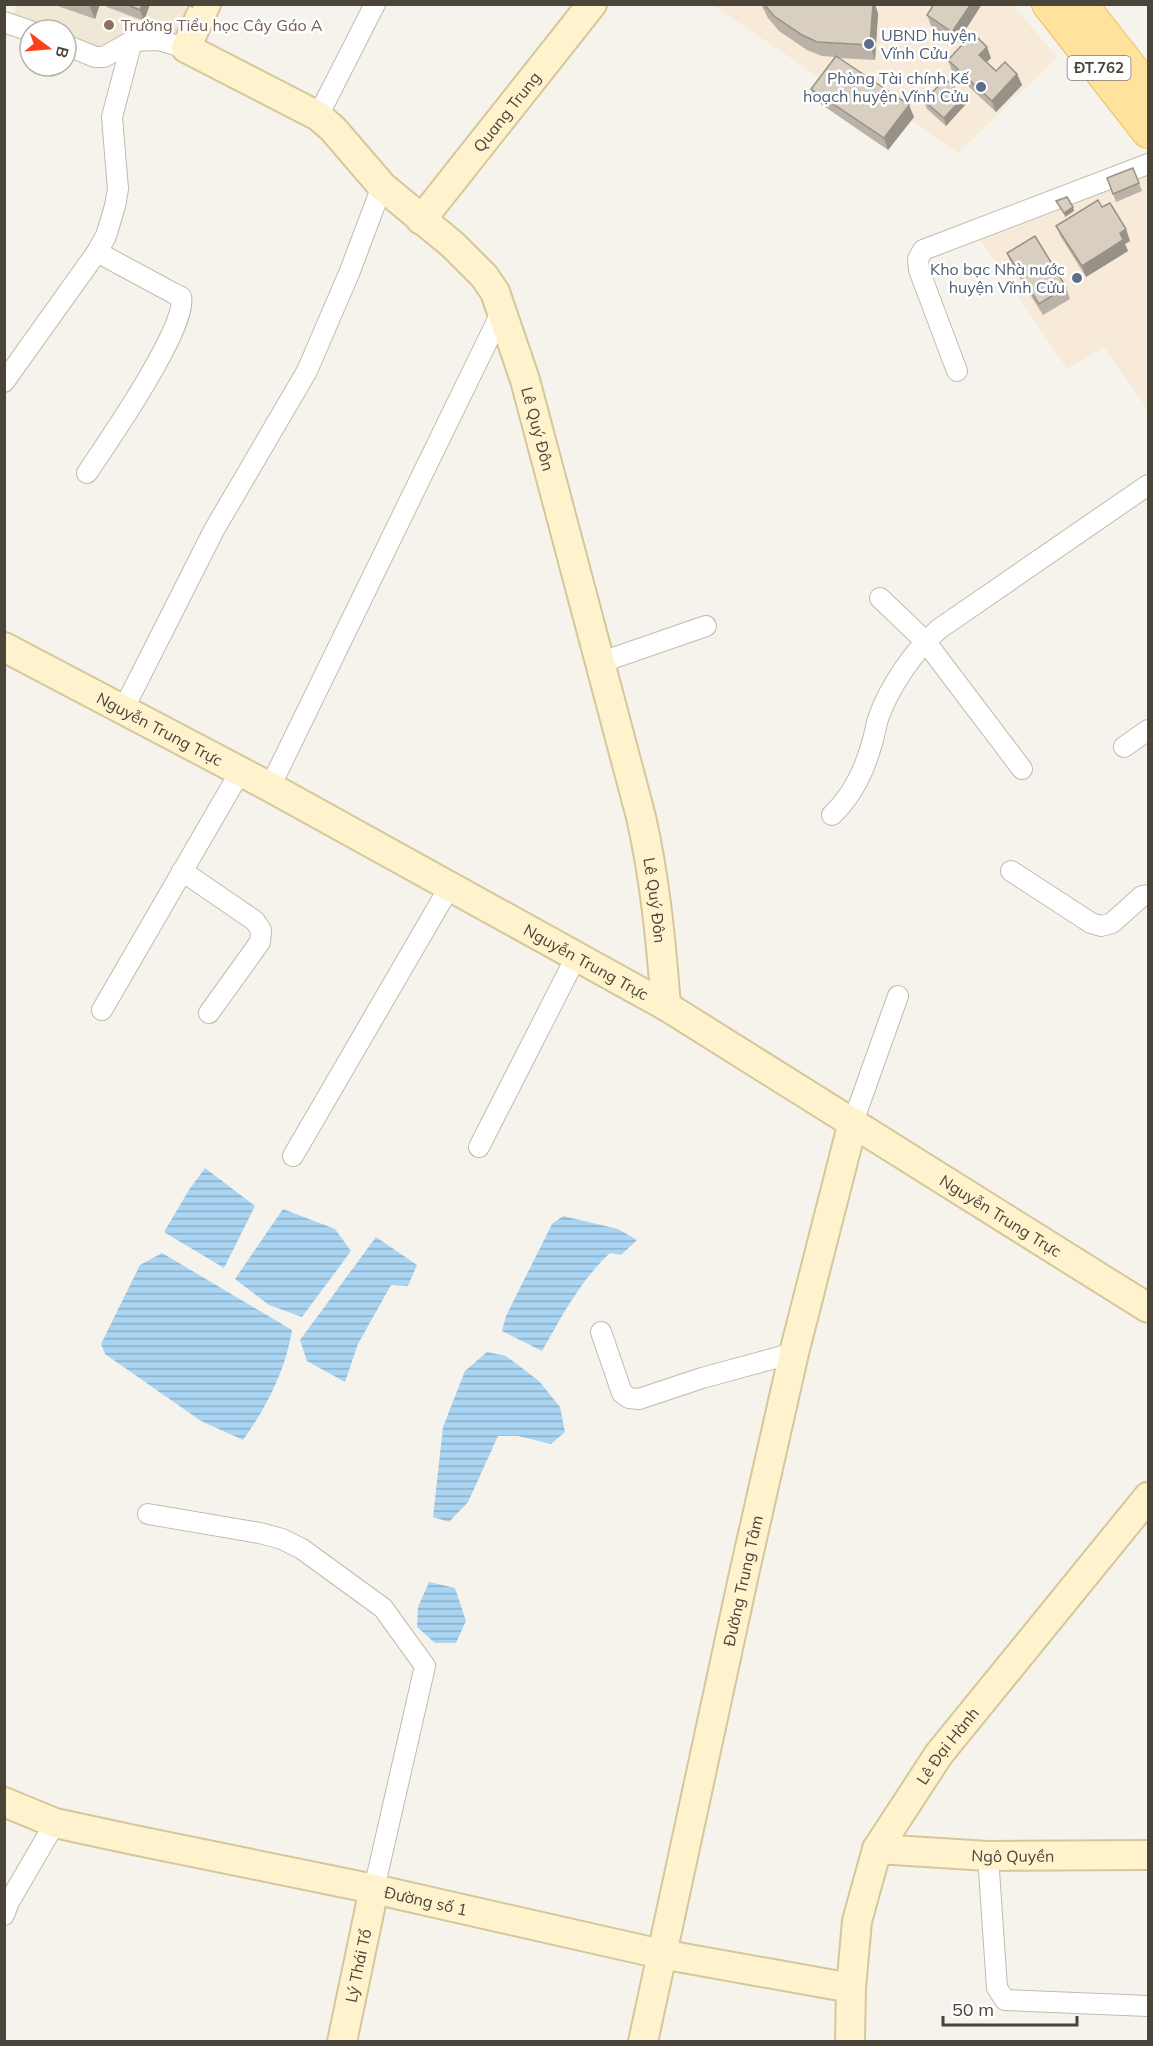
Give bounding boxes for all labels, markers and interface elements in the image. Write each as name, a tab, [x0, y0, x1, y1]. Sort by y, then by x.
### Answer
place label: Trường Tiểu học Cây Gáo A	[121, 15, 323, 35]
north arrow	[18, 18, 78, 78]
marker: Trường Tiểu học Cây Gáo A	[102, 18, 116, 32]
place label: UBND huyện Vĩnh Cửu	[881, 25, 977, 63]
marker: UBND huyện Vĩnh Cửu	[862, 37, 876, 51]
text: B	[51, 44, 74, 60]
road number: ĐT.762	[1068, 56, 1130, 80]
street label: Quang Trung	[469, 68, 545, 156]
place label: Phòng Tài chính Kế hoạch huyện Vĩnh Cửu	[803, 68, 969, 106]
marker: Phòng Tài chính Kế hoạch huyện Vĩnh Cửu	[974, 80, 988, 94]
place label: Kho bạc Nhà nước huyện Vĩnh Cửu	[930, 259, 1065, 297]
marker: Kho bạc Nhà nước huyện Vĩnh Cửu	[1070, 271, 1084, 285]
street label: Lê Quý Đôn	[517, 385, 559, 473]
street label: Nguyễn Trung Trực	[93, 688, 226, 770]
street label: Lê Quý Đôn	[639, 856, 670, 944]
street label: Nguyễn Trung Trực	[520, 919, 652, 1004]
street label: Nguyễn Trung Trực	[936, 1170, 1065, 1261]
street label: Đường Trung Tâm	[719, 1513, 767, 1648]
street label: Lê Đại Hành	[912, 1703, 983, 1788]
street label: Ngô Quyền	[971, 1845, 1054, 1866]
street label: Đường số 1	[382, 1882, 469, 1920]
street label: Lý Thái Tổ	[341, 1927, 375, 2004]
scale bar	[943, 1989, 1076, 2027]
text: 50 m	[952, 1998, 994, 2021]

